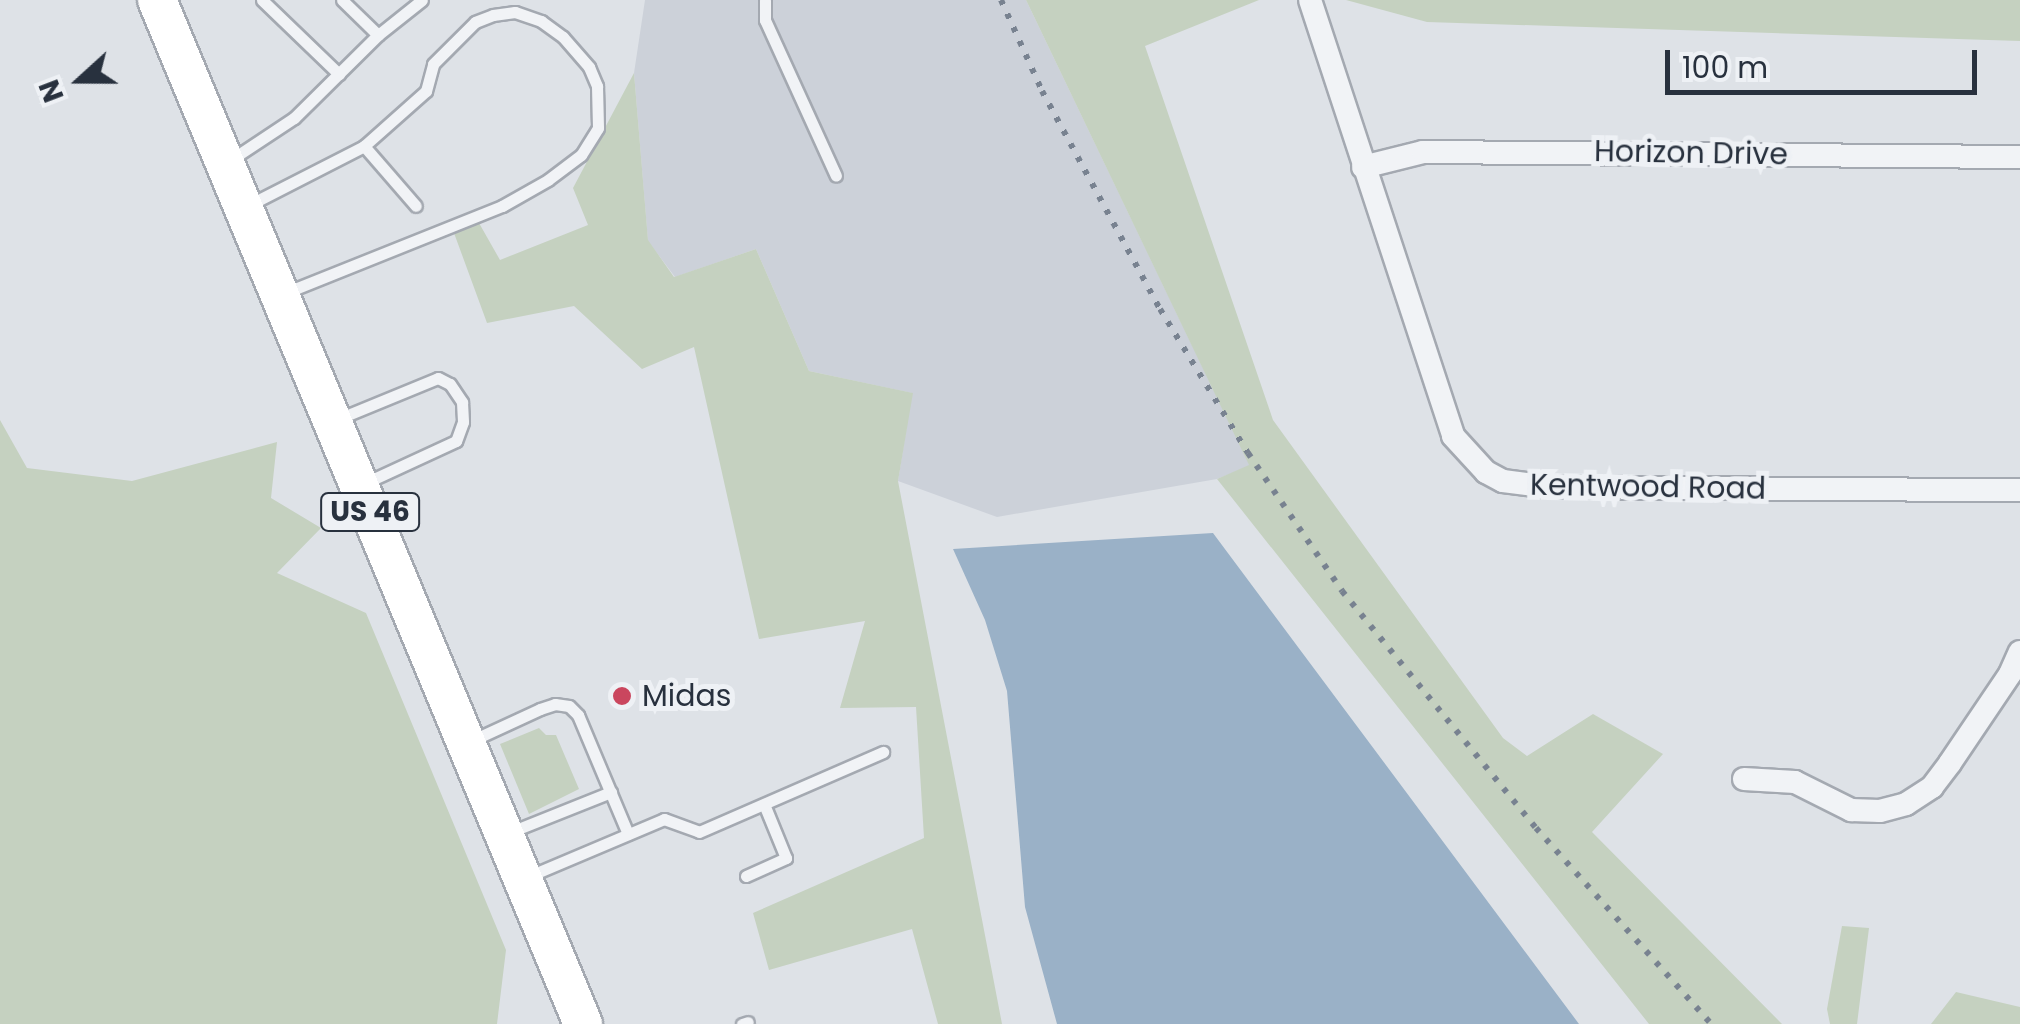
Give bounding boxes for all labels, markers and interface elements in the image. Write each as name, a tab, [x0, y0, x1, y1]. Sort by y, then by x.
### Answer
north arrow	[30, 30, 130, 130]
scale bar	[1670, 30, 1982, 92]
text: 100 m	[1682, 46, 1768, 89]
text: N	[30, 74, 74, 108]
street label: Horizon Drive	[1594, 133, 1788, 173]
street label: Kentwood Road	[1530, 467, 1766, 507]
road number: US 46	[320, 489, 420, 535]
place label: Midas	[642, 678, 731, 714]
marker: Midas	[611, 685, 633, 707]

